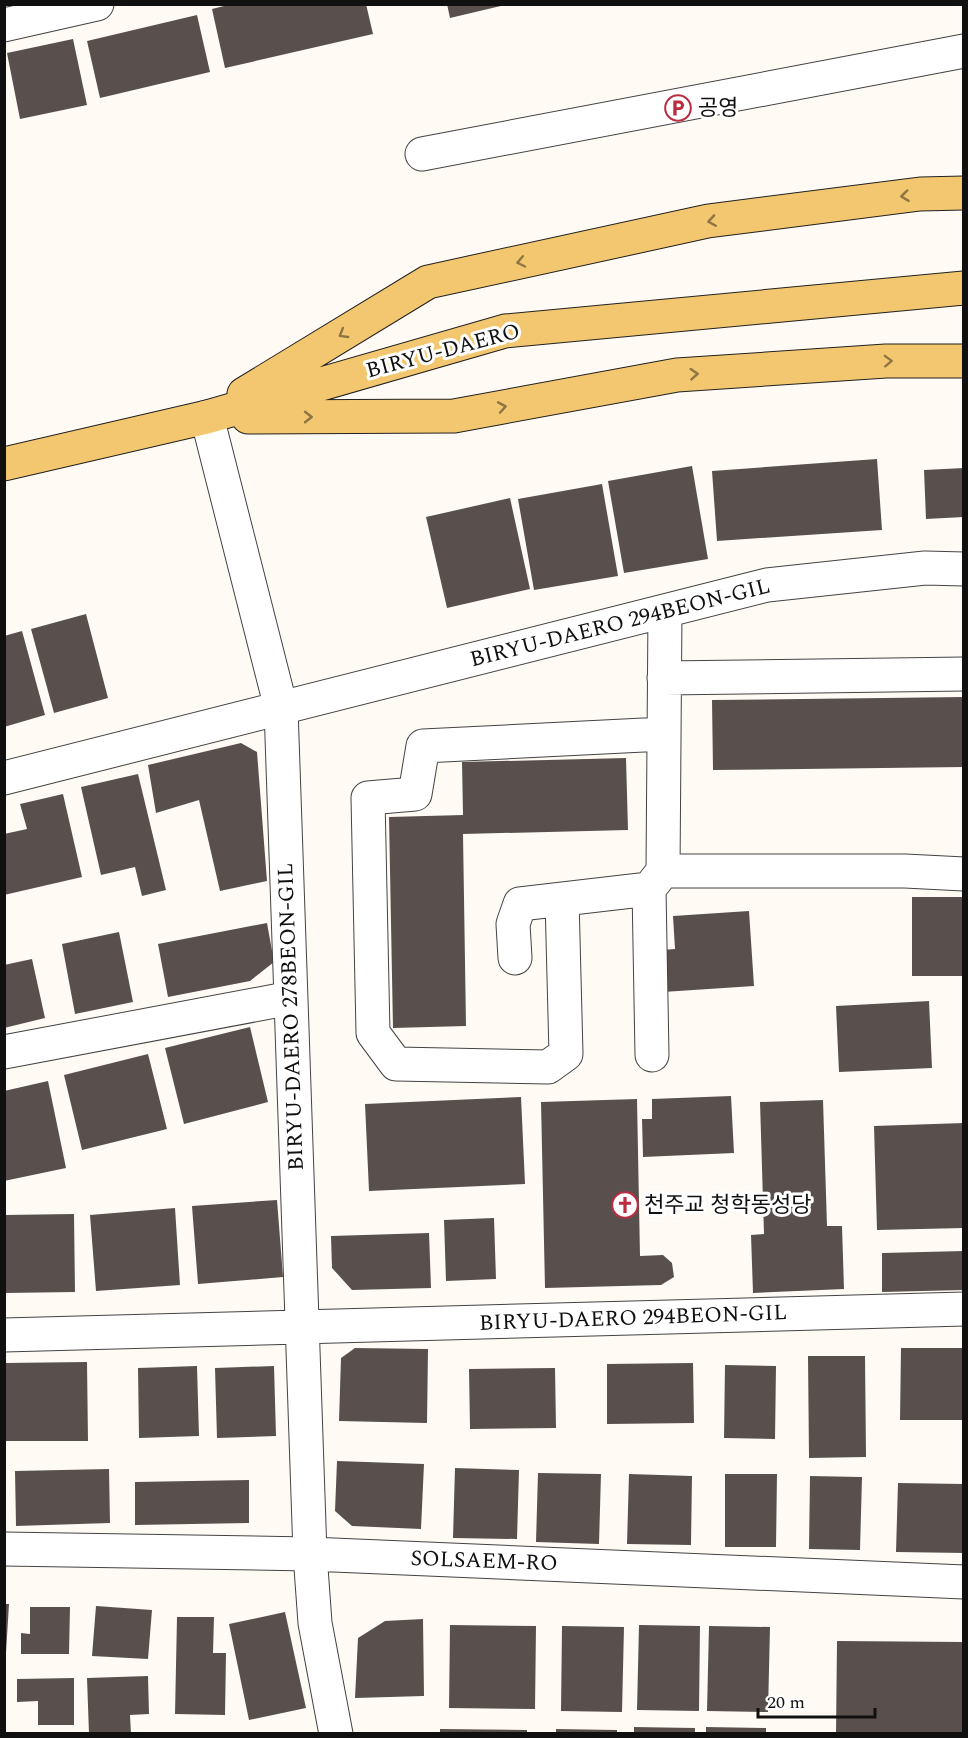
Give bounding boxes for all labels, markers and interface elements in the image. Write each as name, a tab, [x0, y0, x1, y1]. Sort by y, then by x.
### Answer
place label: 공영	[698, 92, 738, 125]
parking icon: 공영	[663, 93, 693, 123]
one-way arrow	[901, 189, 910, 201]
one-way arrow	[707, 214, 716, 226]
one-way arrow	[516, 254, 526, 267]
street label: BIRYU-DAERO	[362, 315, 524, 387]
one-way arrow	[339, 327, 349, 339]
one-way arrow	[884, 355, 893, 368]
one-way arrow	[689, 367, 698, 380]
one-way arrow	[496, 401, 506, 414]
one-way arrow	[303, 410, 312, 423]
street label: BIRYU-DAERO 294BEON-GIL	[466, 570, 774, 676]
street label: BIRYU-DAERO 278BEON-GIL	[269, 862, 313, 1172]
place label: 천주교 청학동성당	[644, 1189, 811, 1222]
church icon: 천주교 청학동성당	[610, 1190, 640, 1220]
street label: BIRYU-DAERO 294BEON-GIL	[478, 1296, 788, 1340]
street label: SOLSAEM-RO	[410, 1542, 558, 1580]
scale bar	[758, 1681, 875, 1719]
text: 20 m	[767, 1689, 805, 1716]

